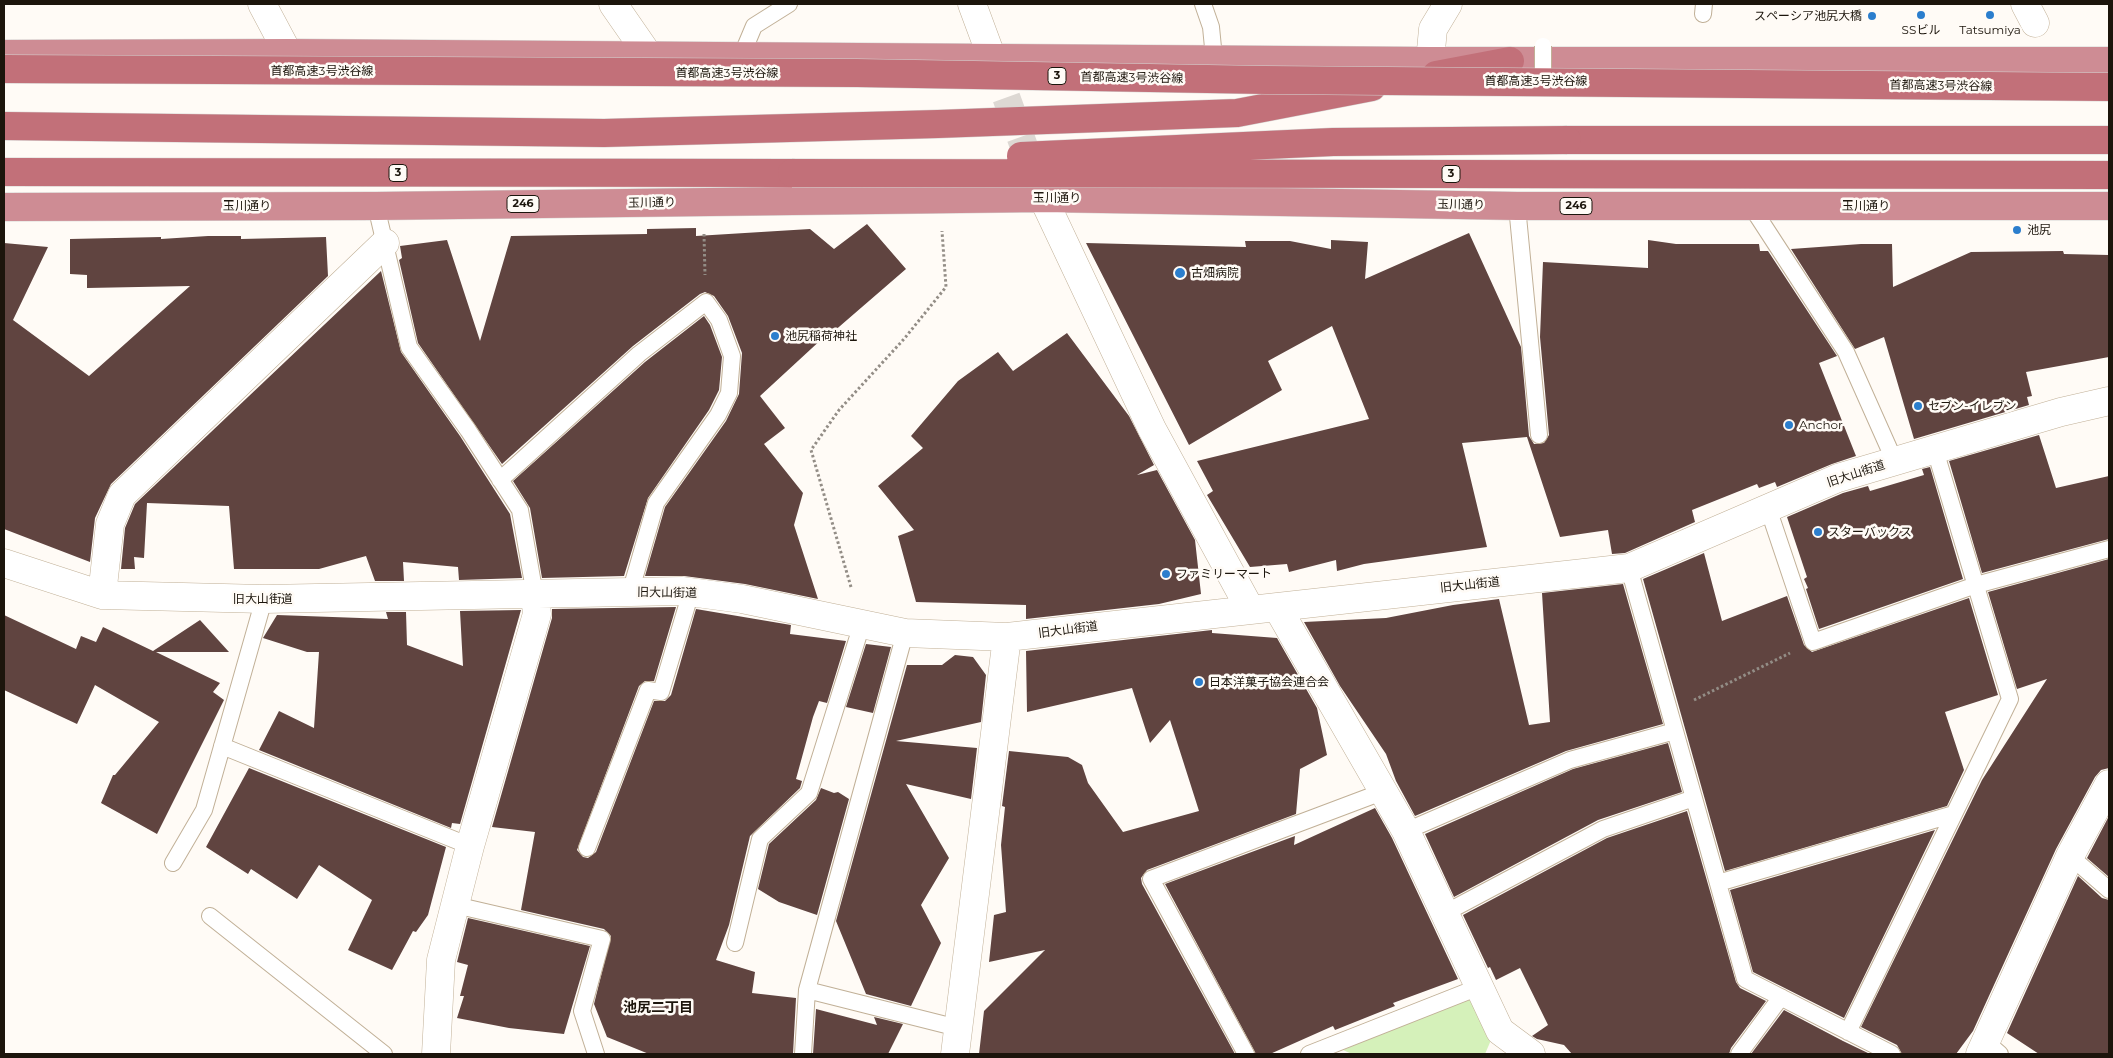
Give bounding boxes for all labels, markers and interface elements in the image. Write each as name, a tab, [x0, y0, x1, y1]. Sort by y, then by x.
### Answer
place label: スペーシア池尻大橋	[1754, 9, 1862, 23]
marker: SSビル	[1915, 9, 1927, 21]
marker: Tatsumiya	[1984, 9, 1996, 21]
marker: スペーシア池尻大橋	[1866, 10, 1878, 22]
place label: SSビル	[1902, 23, 1940, 37]
place label: Tatsumiya	[1959, 23, 2021, 37]
street label: 首都高速3号渋谷線	[271, 64, 373, 78]
street label: 首都高速3号渋谷線	[676, 66, 778, 80]
road number: 3	[1048, 68, 1066, 84]
street label: 首都高速3号渋谷線	[1080, 70, 1184, 86]
street label: 首都高速3号渋谷線	[1485, 74, 1587, 88]
street label: 首都高速3号渋谷線	[1889, 78, 1993, 94]
road number: 3	[389, 164, 407, 182]
road number: 3	[1442, 165, 1460, 182]
street label: 玉川通り	[1033, 191, 1081, 205]
road number: 246	[507, 195, 539, 212]
street label: 玉川通り	[628, 195, 676, 211]
street label: 玉川通り	[1437, 197, 1485, 213]
road number: 246	[1560, 198, 1592, 215]
street label: 玉川通り	[223, 199, 271, 213]
street label: 玉川通り	[1842, 199, 1890, 213]
place label: 池尻	[2027, 223, 2051, 237]
marker: 池尻	[2011, 224, 2023, 236]
marker: 古畑病院	[1173, 266, 1187, 280]
place label: 古畑病院	[1191, 266, 1239, 280]
place label: 池尻稲荷神社	[785, 329, 857, 343]
marker: 池尻稲荷神社	[769, 330, 781, 342]
place label: セブン-イレブン	[1928, 399, 2017, 413]
marker: セブン-イレブン	[1912, 400, 1924, 412]
place label: Anchor	[1799, 418, 1843, 432]
marker: Anchor	[1783, 419, 1795, 431]
street label: 旧大山街道	[1825, 458, 1887, 490]
place label: スターバックス	[1828, 525, 1912, 539]
marker: スターバックス	[1812, 526, 1824, 538]
place label: ファミリーマート	[1176, 567, 1272, 581]
marker: ファミリーマート	[1160, 568, 1172, 580]
street label: 旧大山街道	[1439, 575, 1501, 595]
street label: 旧大山街道	[637, 585, 697, 601]
street label: 旧大山街道	[233, 592, 293, 606]
street label: 旧大山街道	[1037, 619, 1099, 641]
place label: 日本洋菓子協会連合会	[1209, 675, 1329, 689]
marker: 日本洋菓子協会連合会	[1193, 676, 1205, 688]
district label: 池尻二丁目	[623, 1000, 693, 1016]

